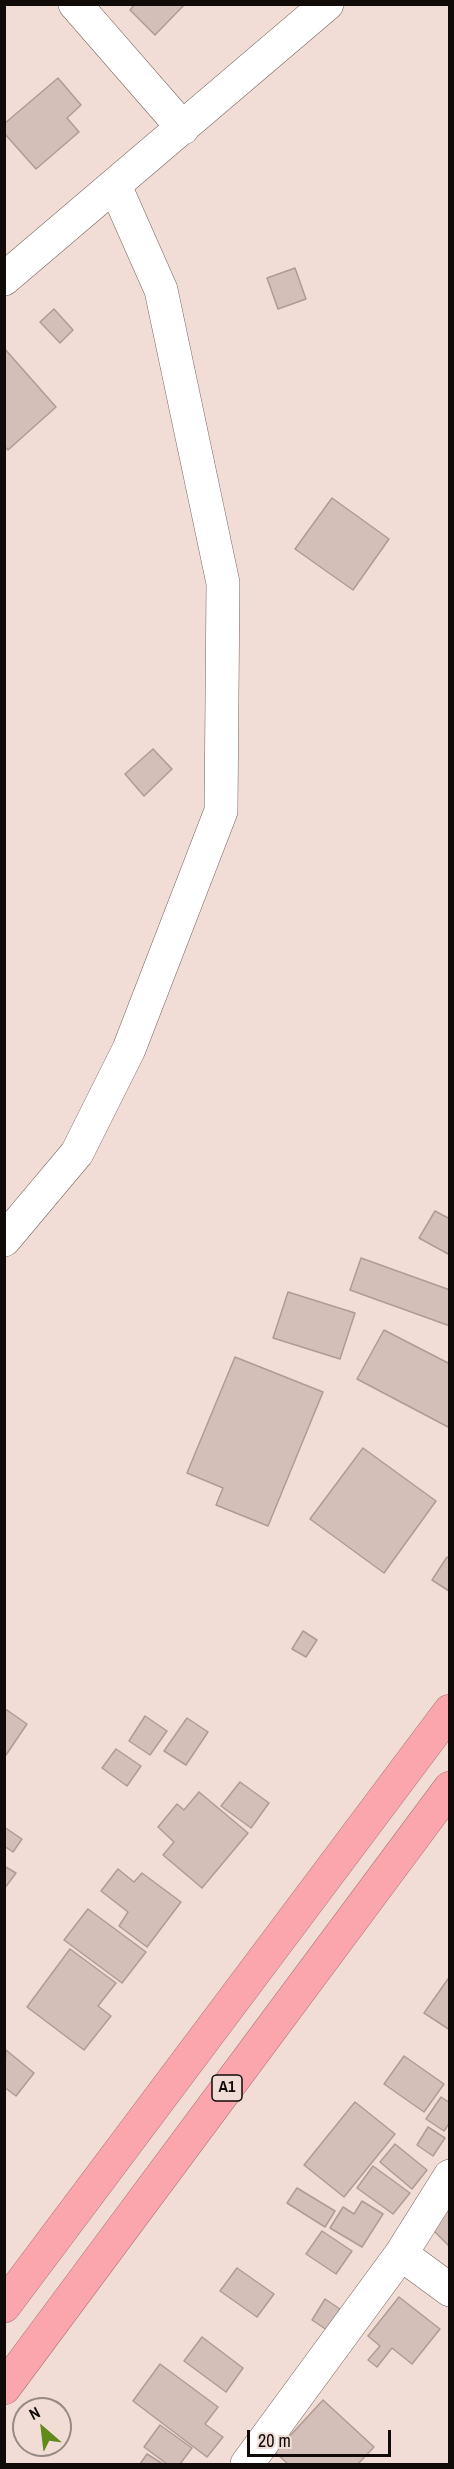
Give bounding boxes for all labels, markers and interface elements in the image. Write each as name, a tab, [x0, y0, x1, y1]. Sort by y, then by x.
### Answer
road number: A1	[212, 2075, 242, 2101]
north arrow	[12, 2397, 72, 2457]
text: N	[25, 2401, 44, 2425]
scale bar	[250, 2418, 394, 2456]
text: 20 m	[258, 2428, 291, 2453]

